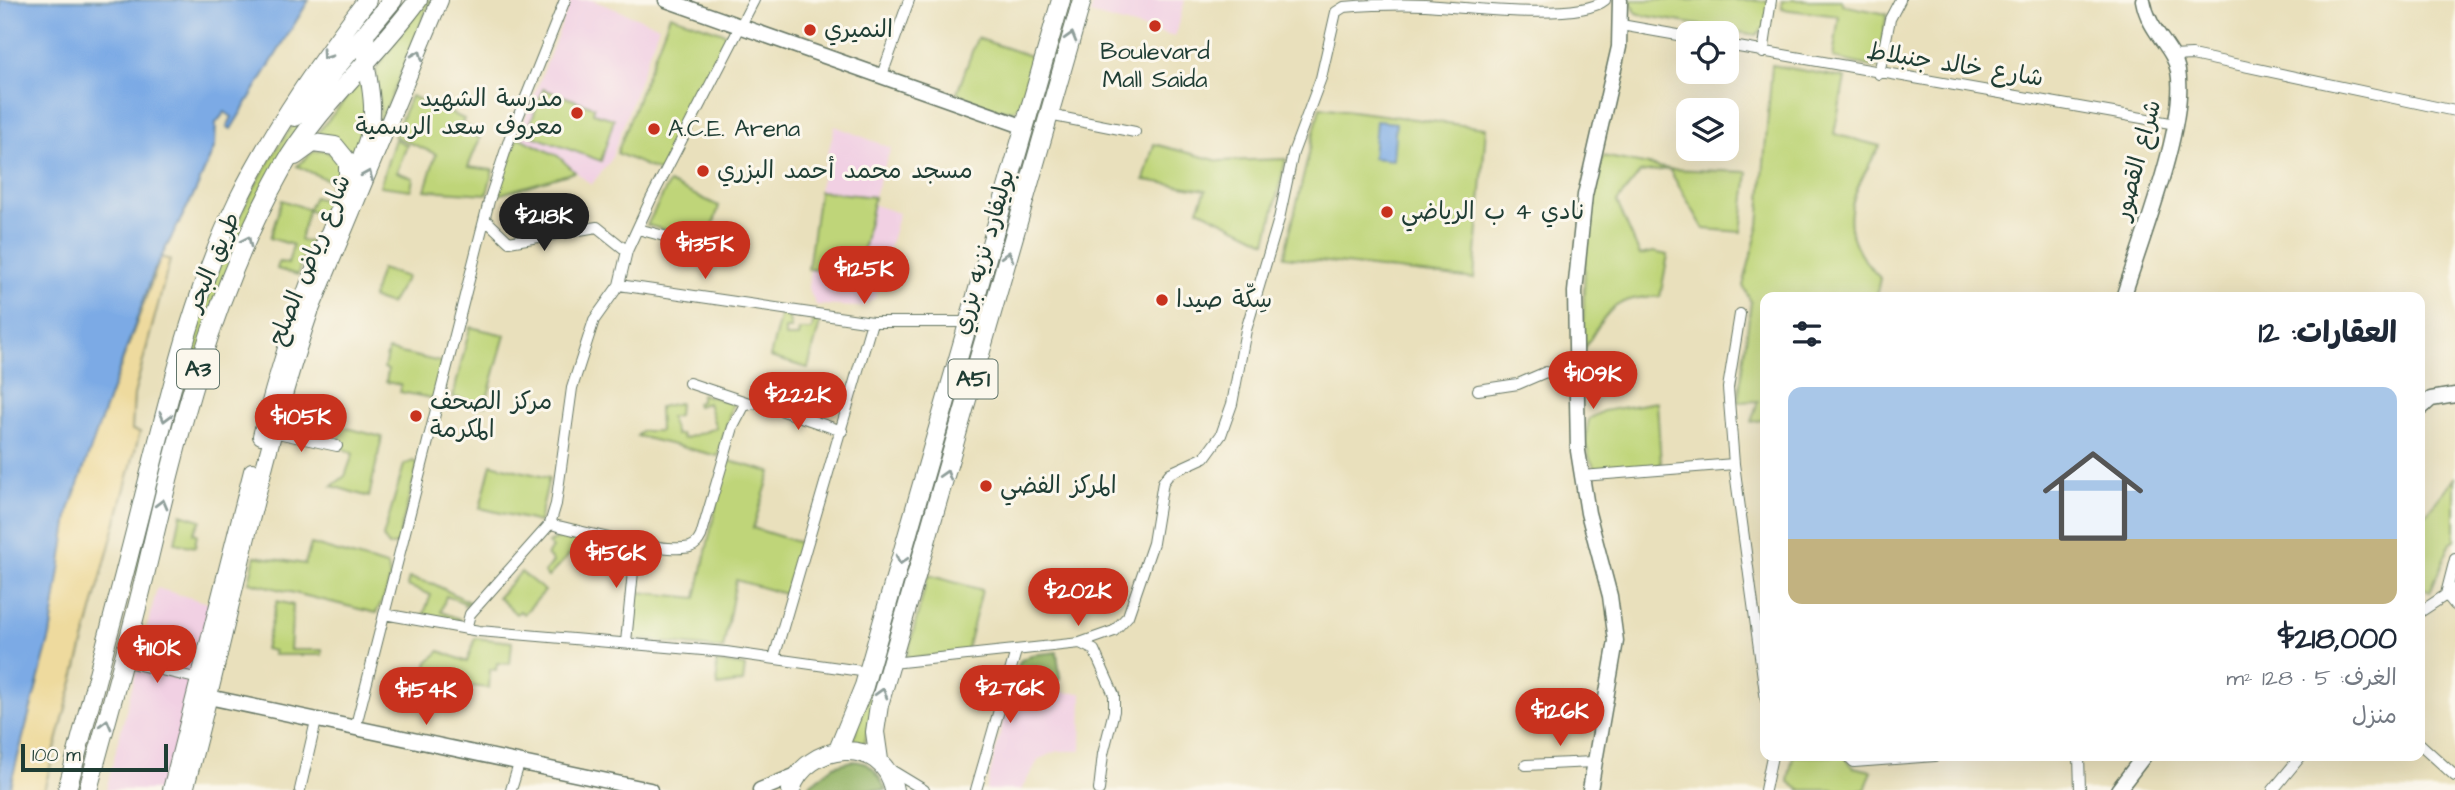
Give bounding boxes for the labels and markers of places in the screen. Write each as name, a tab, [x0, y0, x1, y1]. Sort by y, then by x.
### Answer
place label: النميري	[824, 13, 893, 47]
marker: Boulevard Mall Saida	[1147, 18, 1163, 34]
marker: النميري	[802, 22, 818, 38]
place label: Boulevard Mall Saida	[1100, 35, 1210, 97]
place label: مدرسة الشهيد معروف سعد الرسمية	[356, 82, 563, 144]
marker: مدرسة الشهيد معروف سعد الرسمية	[569, 105, 585, 121]
place label: A.C.E. Arena	[668, 112, 800, 146]
marker: A.C.E. Arena	[646, 121, 662, 137]
place label: مسجد محمد أحمد البزري	[717, 154, 973, 188]
marker: مسجد محمد أحمد البزري	[695, 163, 711, 179]
pin: $218K	[495, 194, 593, 253]
place label: نادي 4 ب الرياضي	[1401, 195, 1584, 232]
marker: نادي 4 ب الرياضي	[1379, 204, 1395, 220]
pin: $135K	[656, 222, 754, 281]
pin: $125K	[815, 246, 913, 306]
place label: سِكّة صيدا	[1176, 283, 1272, 317]
marker: سِكّة صيدا	[1154, 292, 1170, 308]
pin: $109K	[1544, 352, 1642, 411]
pin: $222K	[749, 372, 847, 432]
place label: مركز الصحف المكرمة	[430, 385, 552, 447]
pin: $105K	[252, 394, 350, 454]
marker: مركز الصحف المكرمة	[408, 408, 424, 424]
place label: المركز الفضي	[1000, 469, 1117, 506]
marker: المركز الفضي	[978, 478, 994, 494]
pin: $156K	[567, 530, 665, 590]
pin: $202K	[1029, 568, 1127, 628]
pin: $110K	[108, 626, 206, 685]
pin: $276K	[961, 666, 1059, 725]
pin: $154K	[377, 668, 475, 727]
pin: $126K	[1511, 688, 1609, 748]

